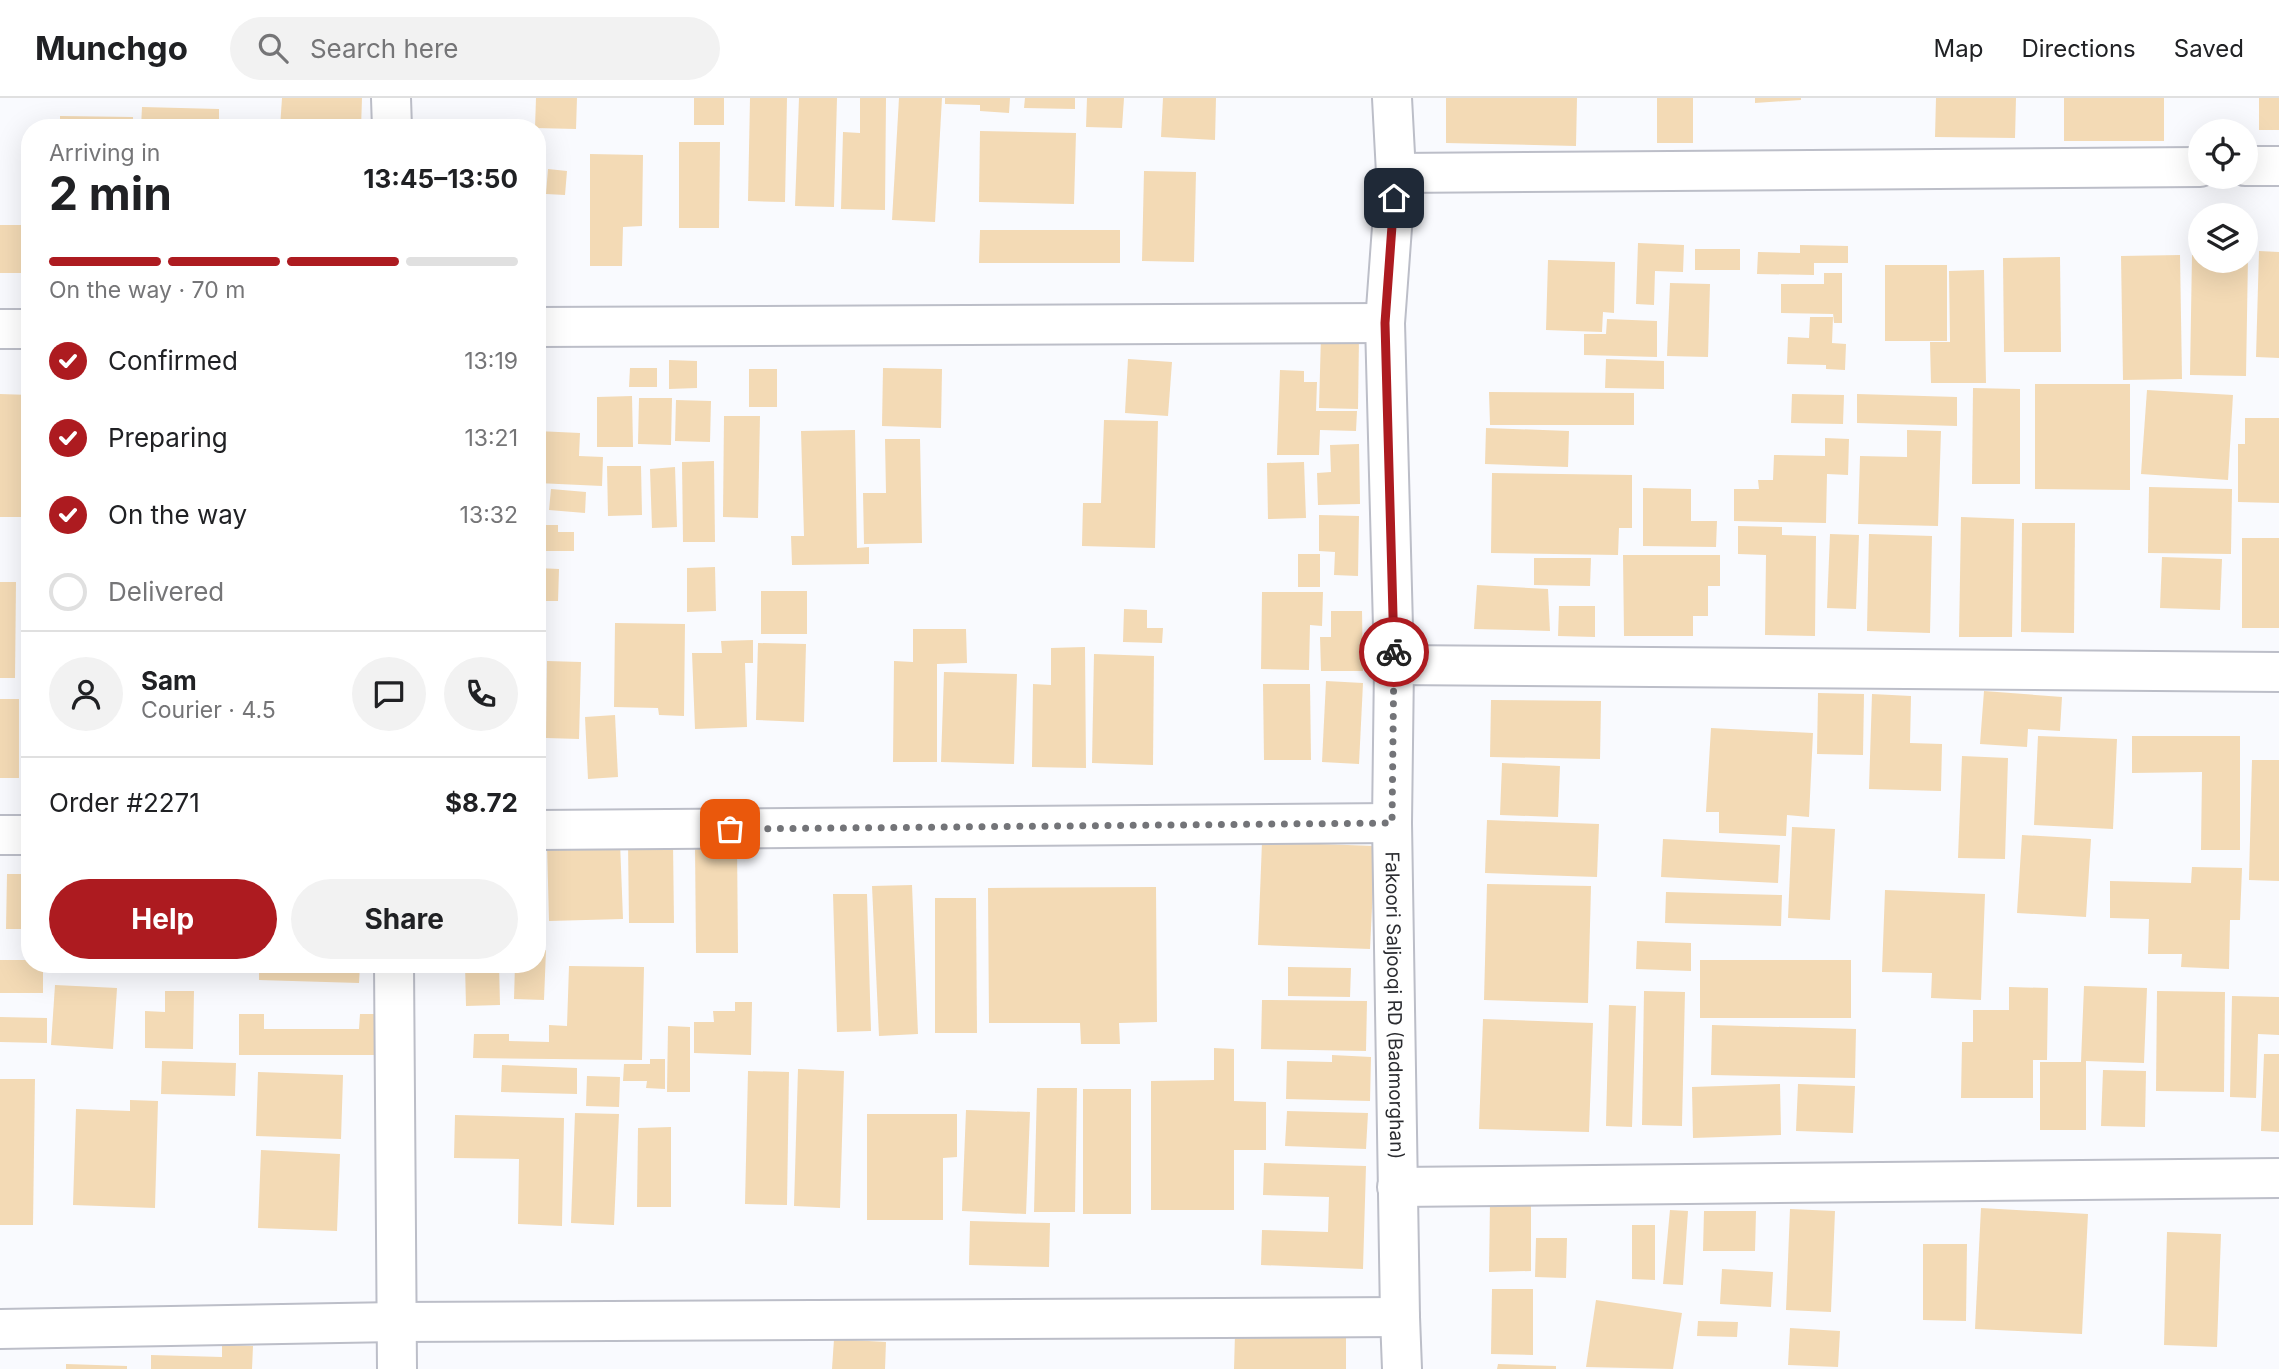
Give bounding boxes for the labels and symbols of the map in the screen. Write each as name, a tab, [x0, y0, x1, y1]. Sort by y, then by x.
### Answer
pin	[1364, 168, 1424, 228]
courier	[1359, 617, 1429, 687]
pin	[700, 799, 760, 859]
street label: Fakoori Saljooqi RD (Badmorghan)	[1381, 851, 1409, 1159]

